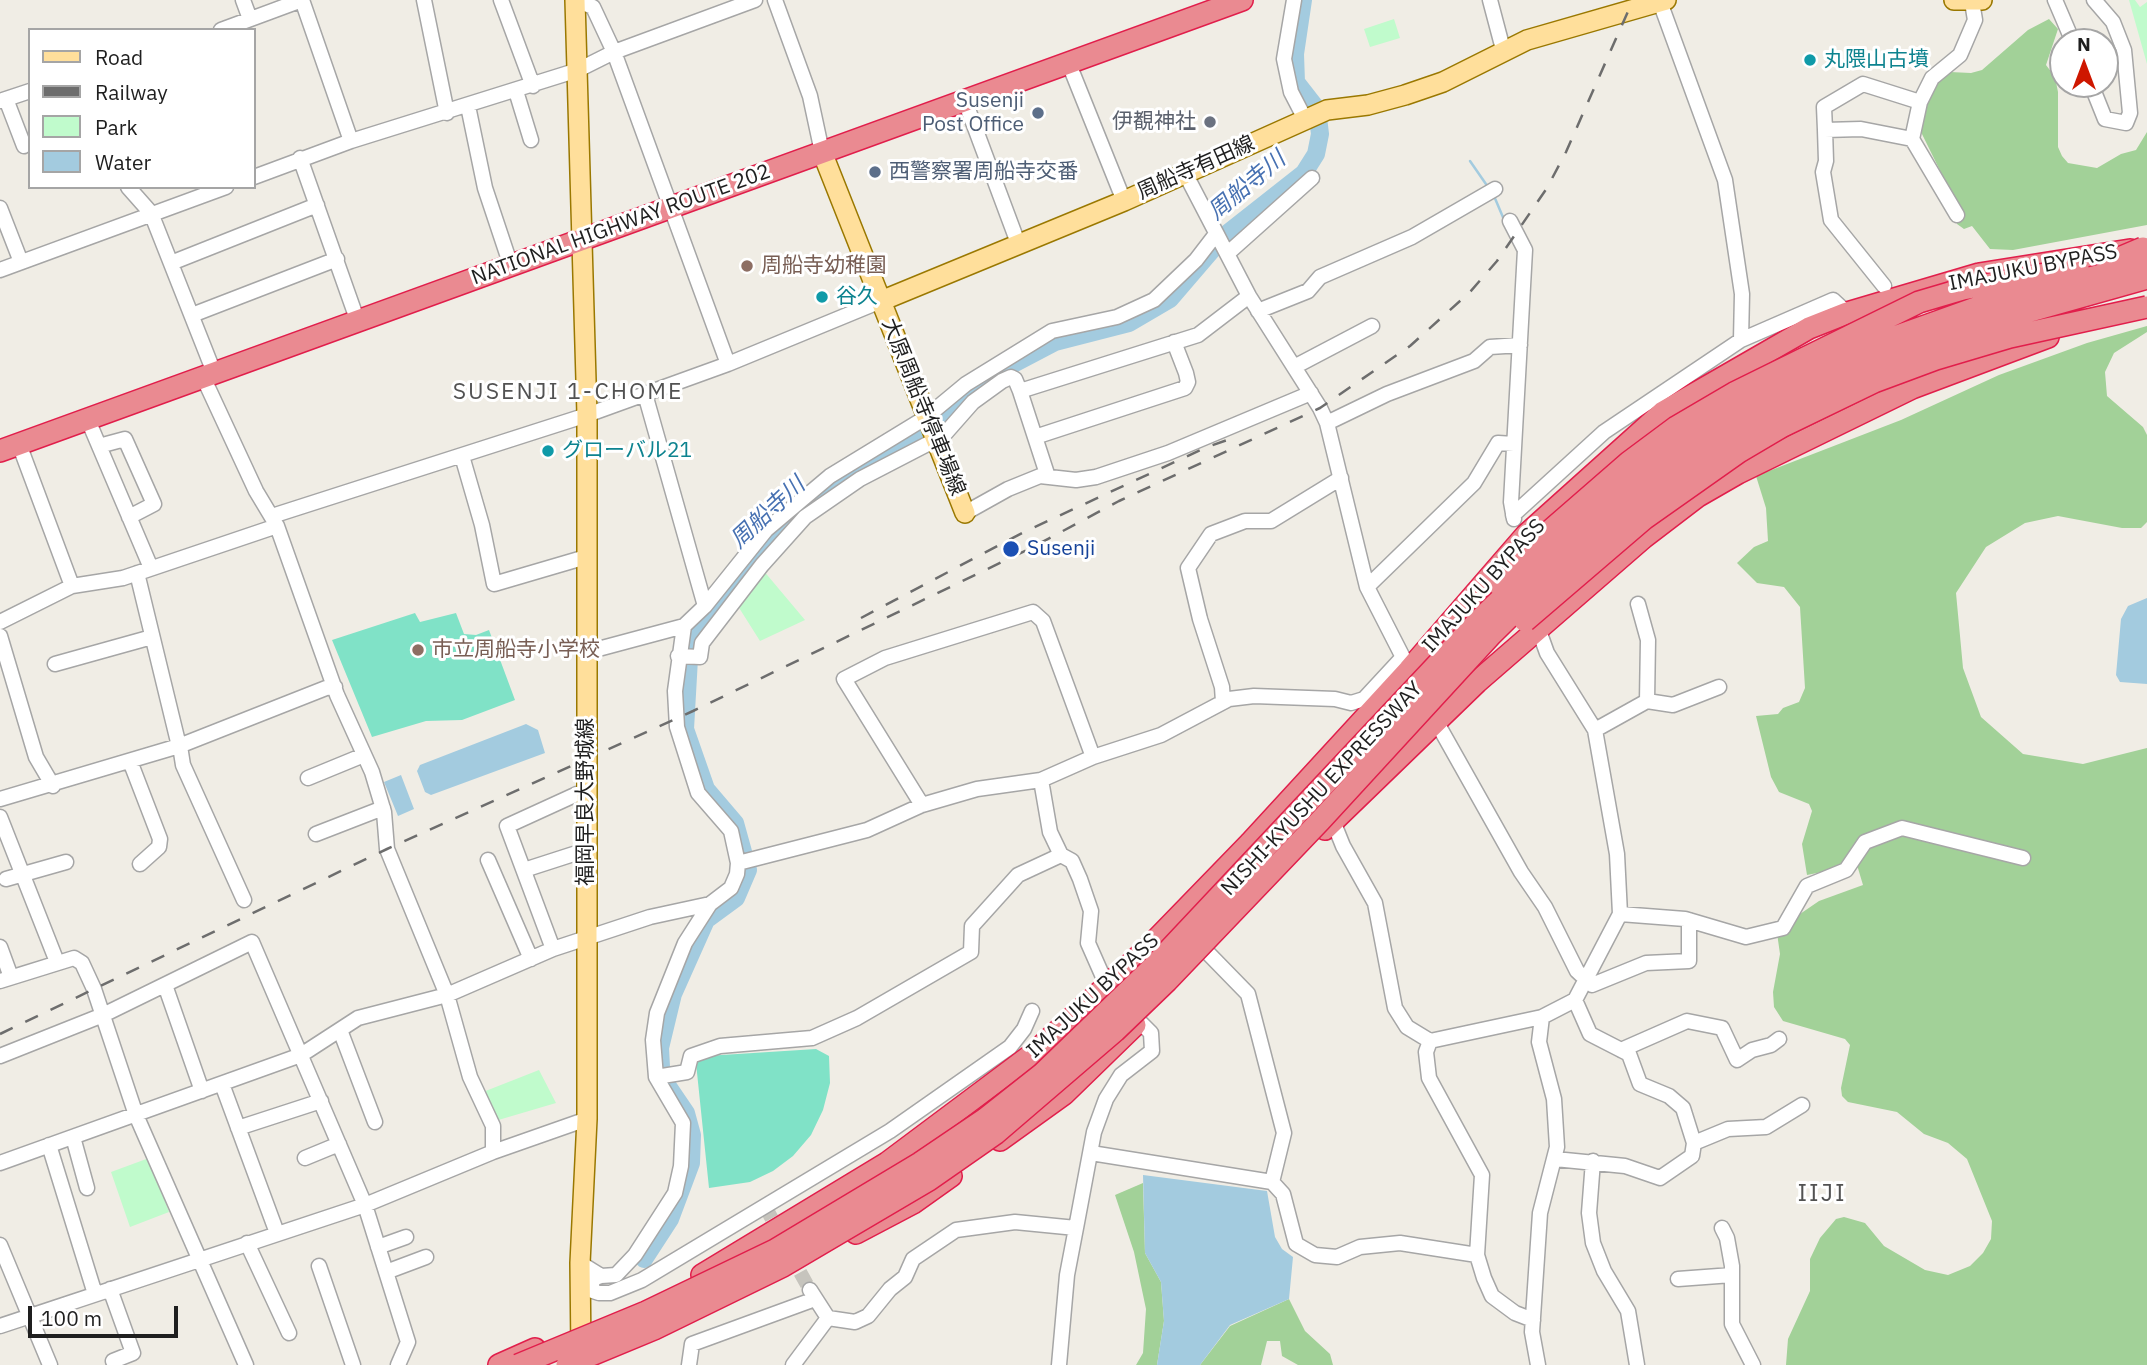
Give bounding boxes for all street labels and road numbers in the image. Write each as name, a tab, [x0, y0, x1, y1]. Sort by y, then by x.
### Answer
street label: 周船寺有田線	[1133, 131, 1259, 205]
street label: NATIONAL HIGHWAY ROUTE 202	[468, 159, 774, 291]
street label: IMAJUKU BYPASS	[1946, 239, 2120, 297]
street label: 大原周船寺停車場線	[876, 315, 970, 499]
street label: IMAJUKU BYPASS	[1417, 514, 1551, 658]
street label: NISHI-KYUSHU EXPRESSWAY	[1216, 677, 1428, 901]
street label: 福岡早良大野城線	[573, 718, 599, 886]
street label: IMAJUKU BYPASS	[1022, 928, 1164, 1064]

